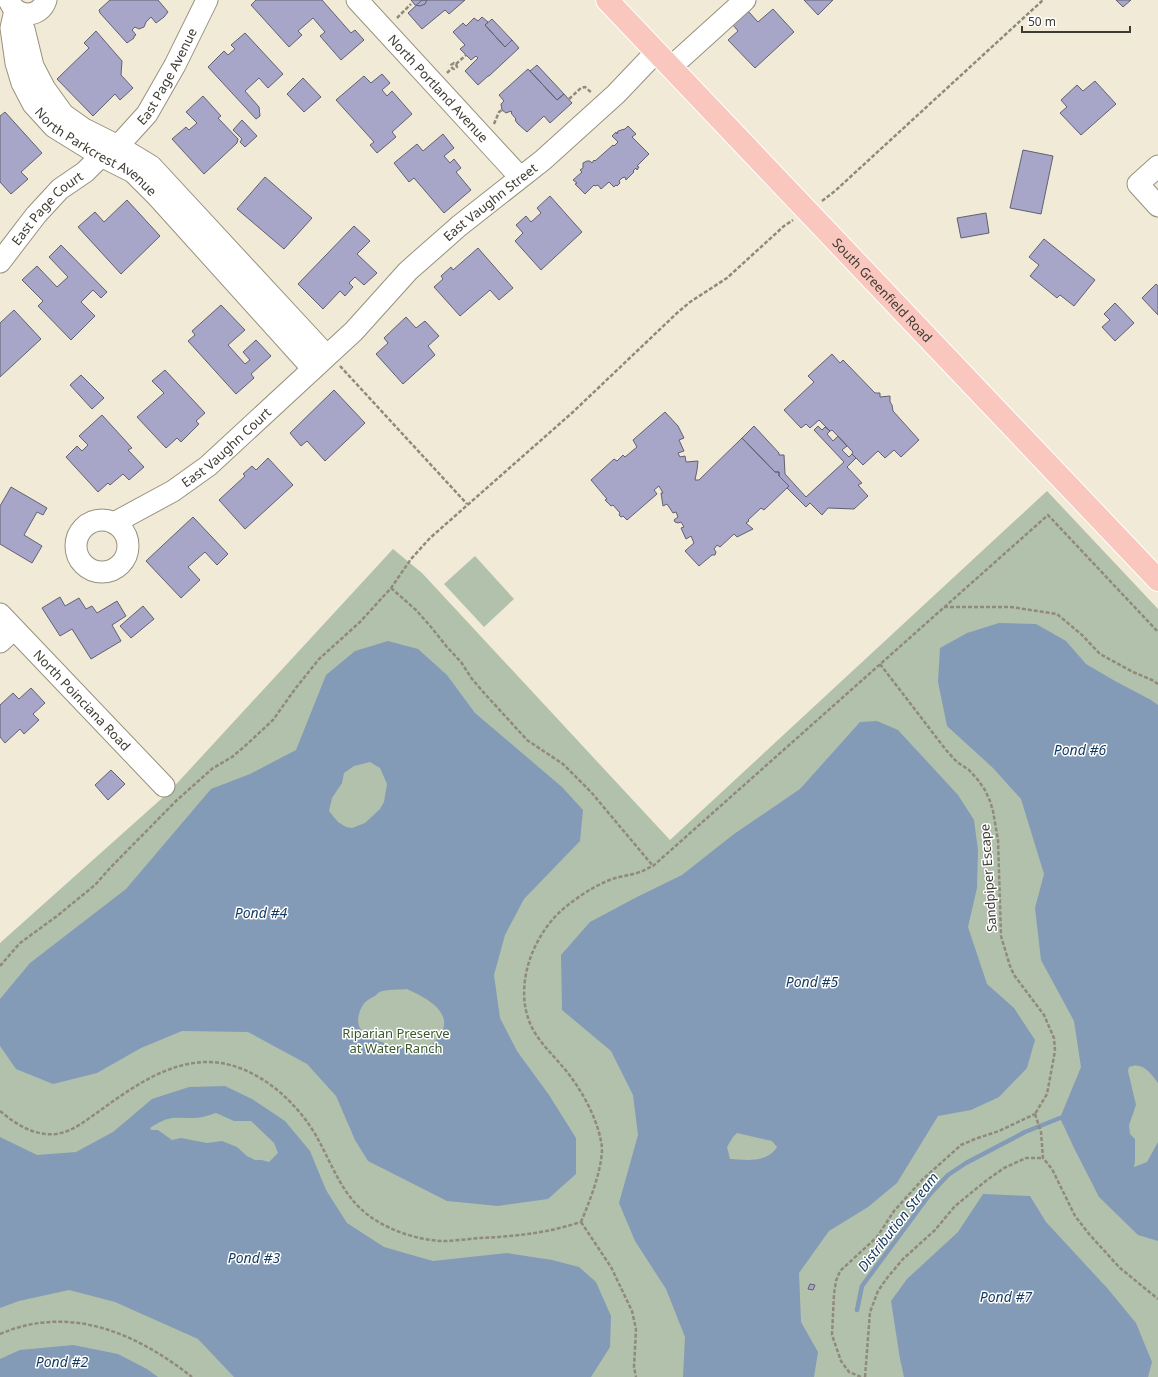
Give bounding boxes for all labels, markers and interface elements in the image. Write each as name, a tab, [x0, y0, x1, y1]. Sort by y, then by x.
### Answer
scale bar	[1022, 8, 1130, 34]
text: 50 m	[1028, 13, 1056, 30]
street label: East Page Avenue	[133, 25, 201, 129]
street label: North Portland Avenue	[384, 30, 493, 146]
street label: North Parkcrest Avenue	[31, 103, 161, 200]
street label: East Vaughn Street	[439, 159, 541, 245]
street label: East Page Court	[7, 167, 87, 249]
street label: South Greenfield Road	[829, 234, 936, 346]
street label: East Vaughn Court	[178, 403, 275, 491]
street label: North Poinciana Road	[30, 646, 135, 755]
water label: Pond #6	[1054, 740, 1106, 759]
street label: Sandpiper Escape	[975, 823, 1001, 933]
water label: Pond #4	[235, 903, 287, 922]
water label: Pond #5	[786, 972, 838, 991]
park label: Riparian Preserve at Water Ranch	[342, 1024, 450, 1057]
water label: Distribution Stream	[853, 1168, 942, 1275]
water label: Pond #3	[228, 1248, 280, 1267]
water label: Pond #7	[980, 1287, 1032, 1306]
water label: Pond #2	[36, 1352, 88, 1371]

